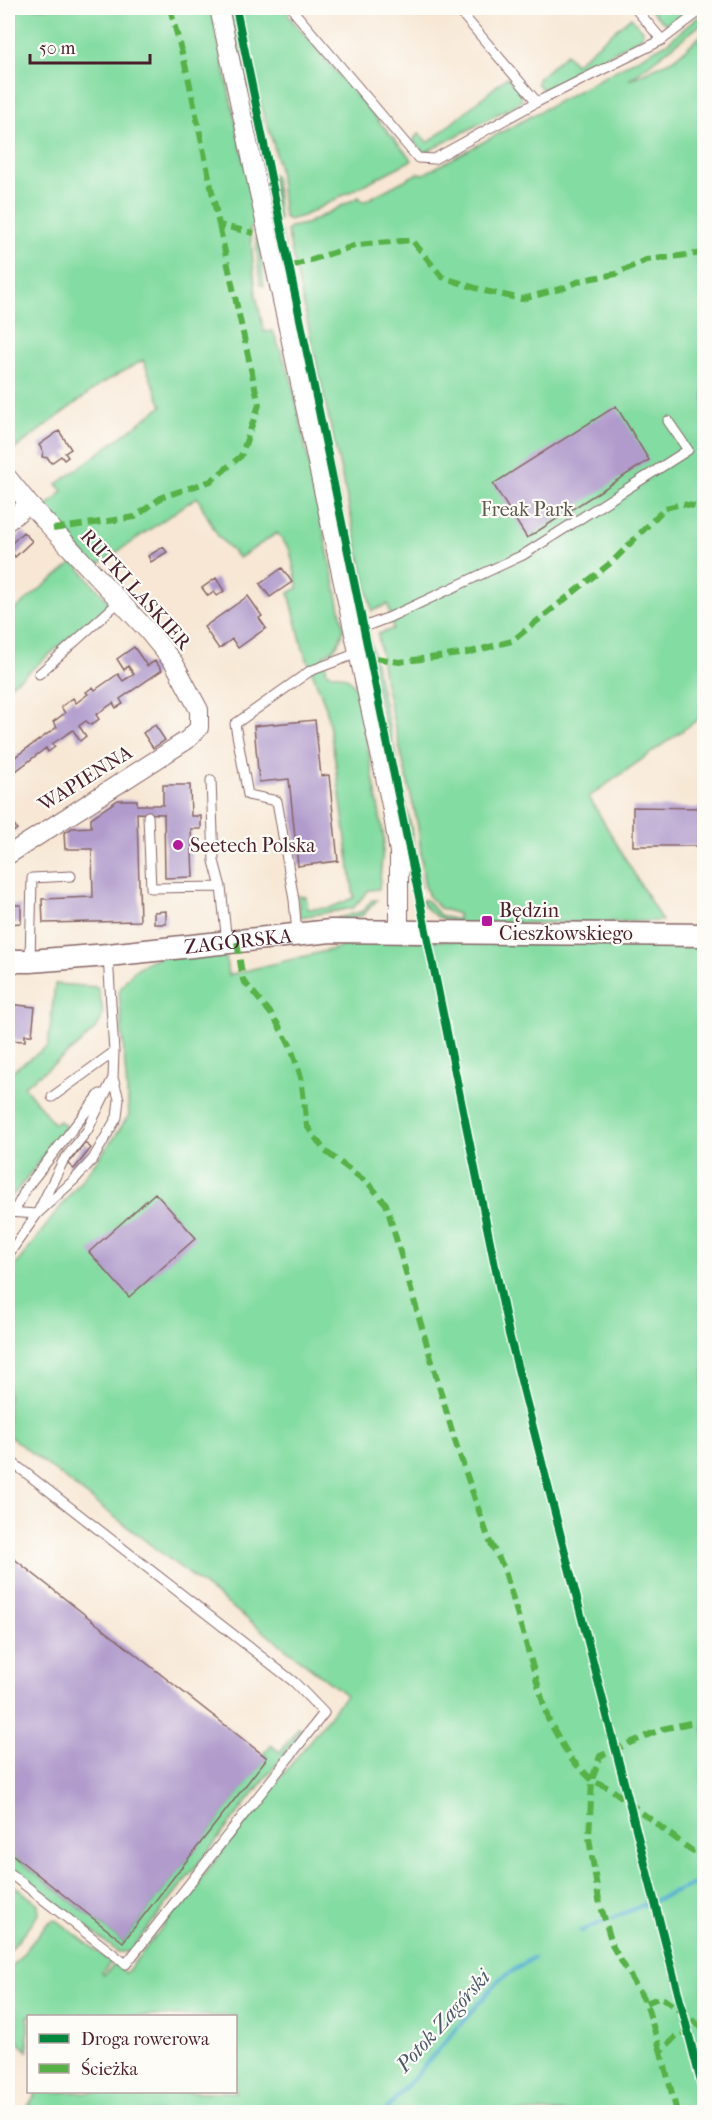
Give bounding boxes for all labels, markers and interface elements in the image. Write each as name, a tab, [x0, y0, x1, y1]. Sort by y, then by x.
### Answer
scale bar	[30, 27, 150, 65]
text: 50 m	[39, 38, 76, 59]
park label: Freak Park	[481, 498, 574, 521]
street label: RUTKI LASKIER	[76, 524, 197, 655]
street label: WAPIENNA	[33, 740, 137, 817]
place label: Seetech Polska	[190, 834, 316, 857]
marker: Seetech Polska	[171, 838, 185, 852]
place label: Będzin Cieszkowskiego	[499, 899, 633, 945]
marker: Będzin Cieszkowskiego	[480, 914, 494, 928]
street label: ZAGÓRSKA	[183, 924, 294, 959]
water label: Potok Zagórski	[390, 1964, 496, 2078]
legend	[27, 2015, 237, 2093]
text: Droga rowerowa	[81, 2029, 210, 2050]
text: Ścieżka	[81, 2058, 139, 2080]

